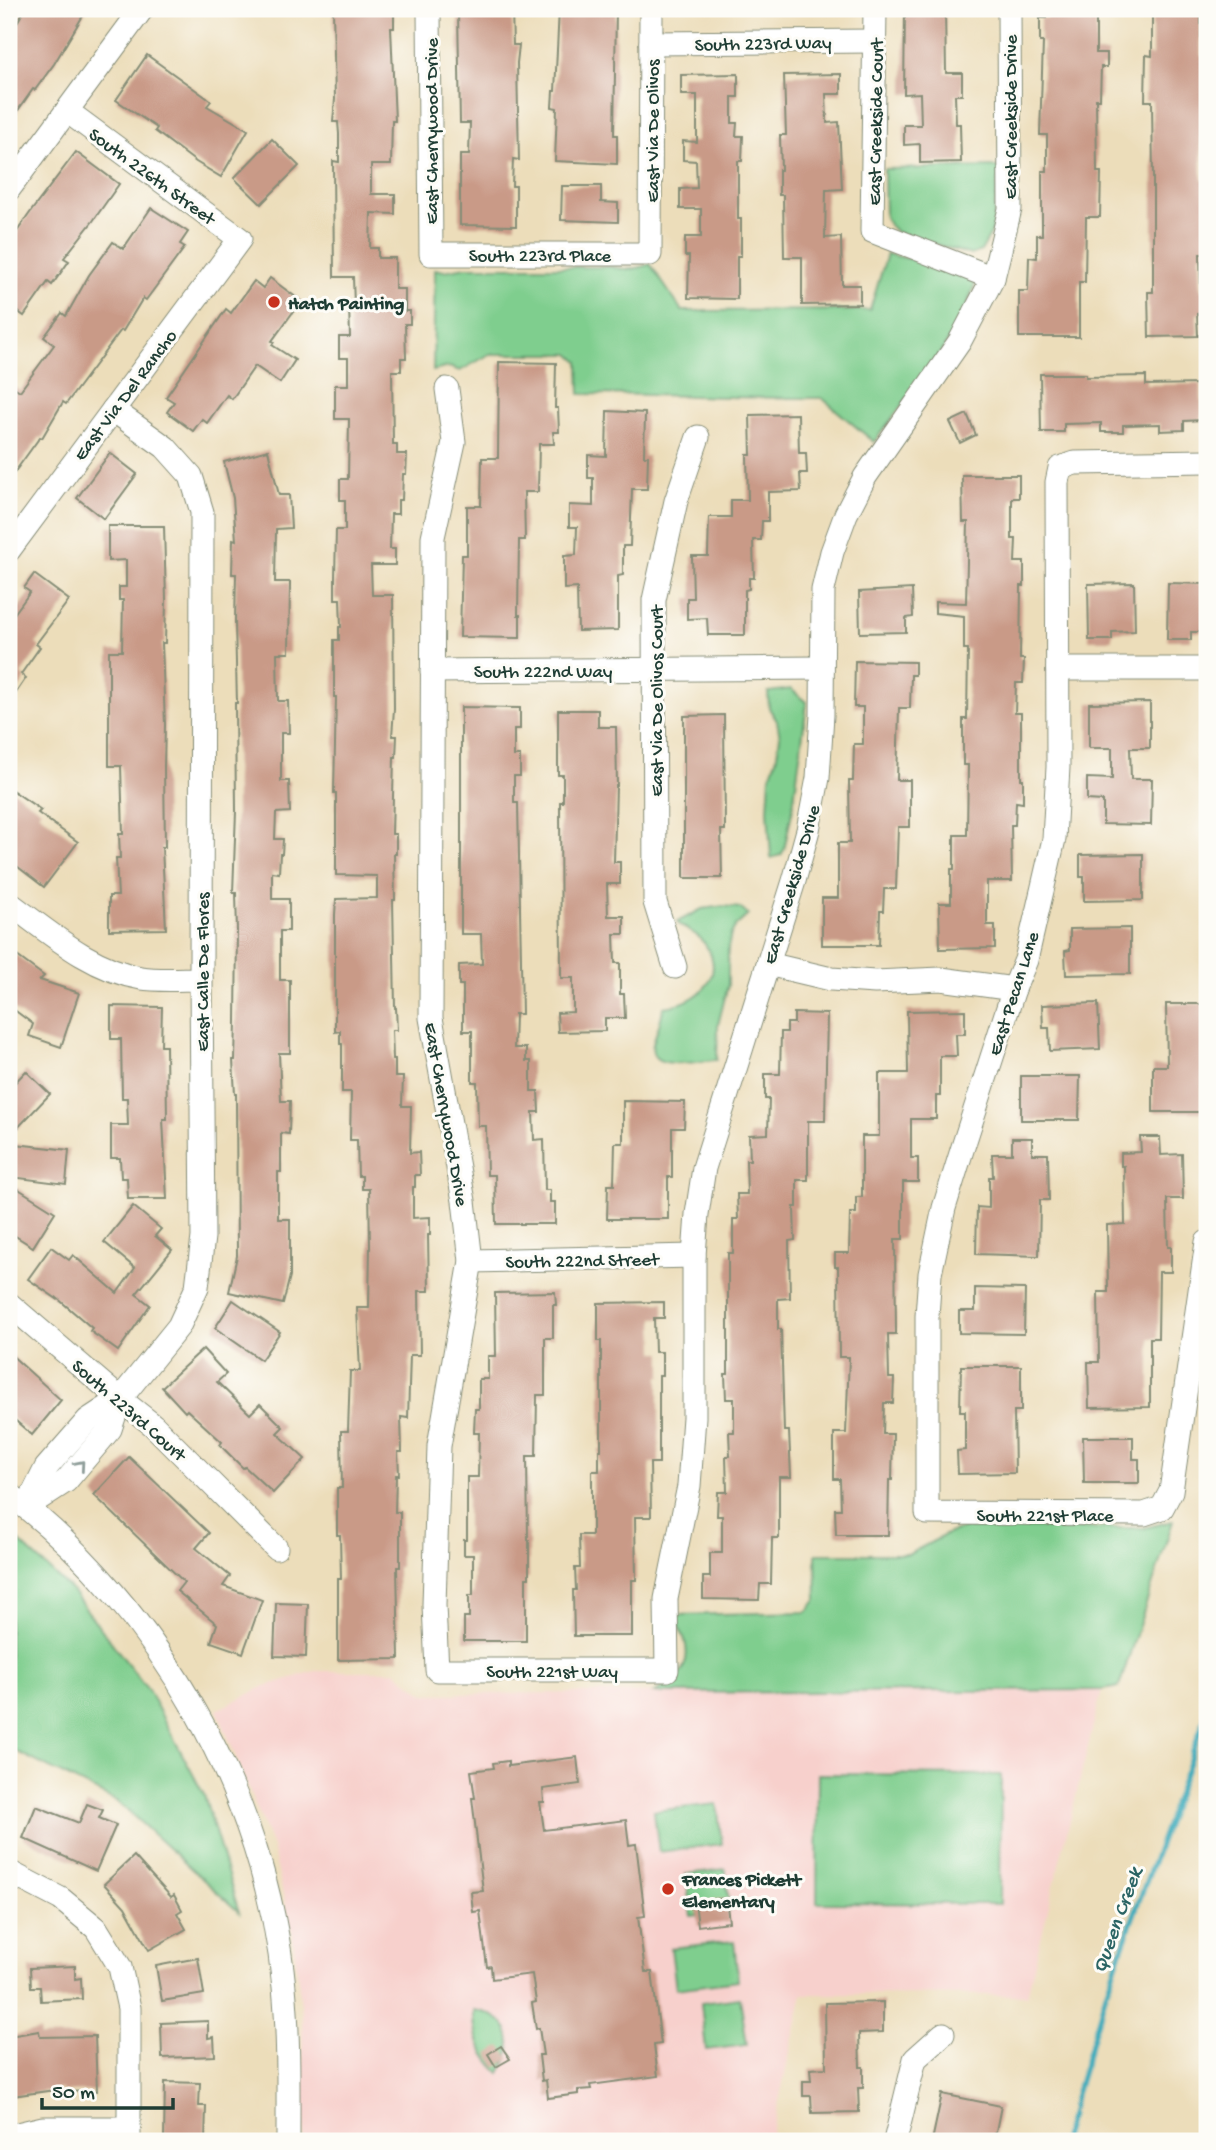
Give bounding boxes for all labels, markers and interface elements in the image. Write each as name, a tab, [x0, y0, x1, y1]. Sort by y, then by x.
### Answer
street label: South 223rd Way	[694, 33, 832, 58]
street label: East Creekside Drive	[1001, 34, 1024, 199]
street label: East Creekside Court	[865, 36, 890, 206]
street label: East Cherrywood Drive	[422, 38, 445, 224]
street label: East Via De Olivos	[643, 58, 666, 203]
street label: South 226th Street	[83, 124, 221, 233]
street label: South 223rd Place	[469, 246, 611, 269]
marker: Hatch Painting	[266, 294, 282, 310]
place label: Hatch Painting	[288, 294, 404, 317]
street label: East Via Del Rancho	[70, 326, 184, 466]
street label: East Via De Olivos Court	[647, 603, 670, 797]
street label: South 222nd Way	[474, 662, 613, 685]
street label: East Creekside Drive	[760, 802, 827, 967]
street label: East Calle De Flores	[193, 891, 216, 1052]
street label: East Pecan Lane	[984, 929, 1046, 1059]
street label: East Cherrywood Drive	[417, 1021, 472, 1208]
street label: South 222nd Street	[505, 1250, 661, 1275]
street label: South 223rd Court	[66, 1356, 191, 1469]
one-way arrow	[71, 1461, 84, 1473]
street label: South 221st Place	[976, 1506, 1114, 1529]
street label: South 221st Way	[486, 1662, 618, 1685]
water label: Queen Creek	[1089, 1863, 1151, 1977]
place label: Frances Pickett Elementary	[681, 1870, 803, 1915]
marker: Frances Pickett Elementary	[660, 1881, 676, 1897]
scale bar	[42, 2066, 173, 2110]
text: 50 m	[52, 2082, 95, 2107]

